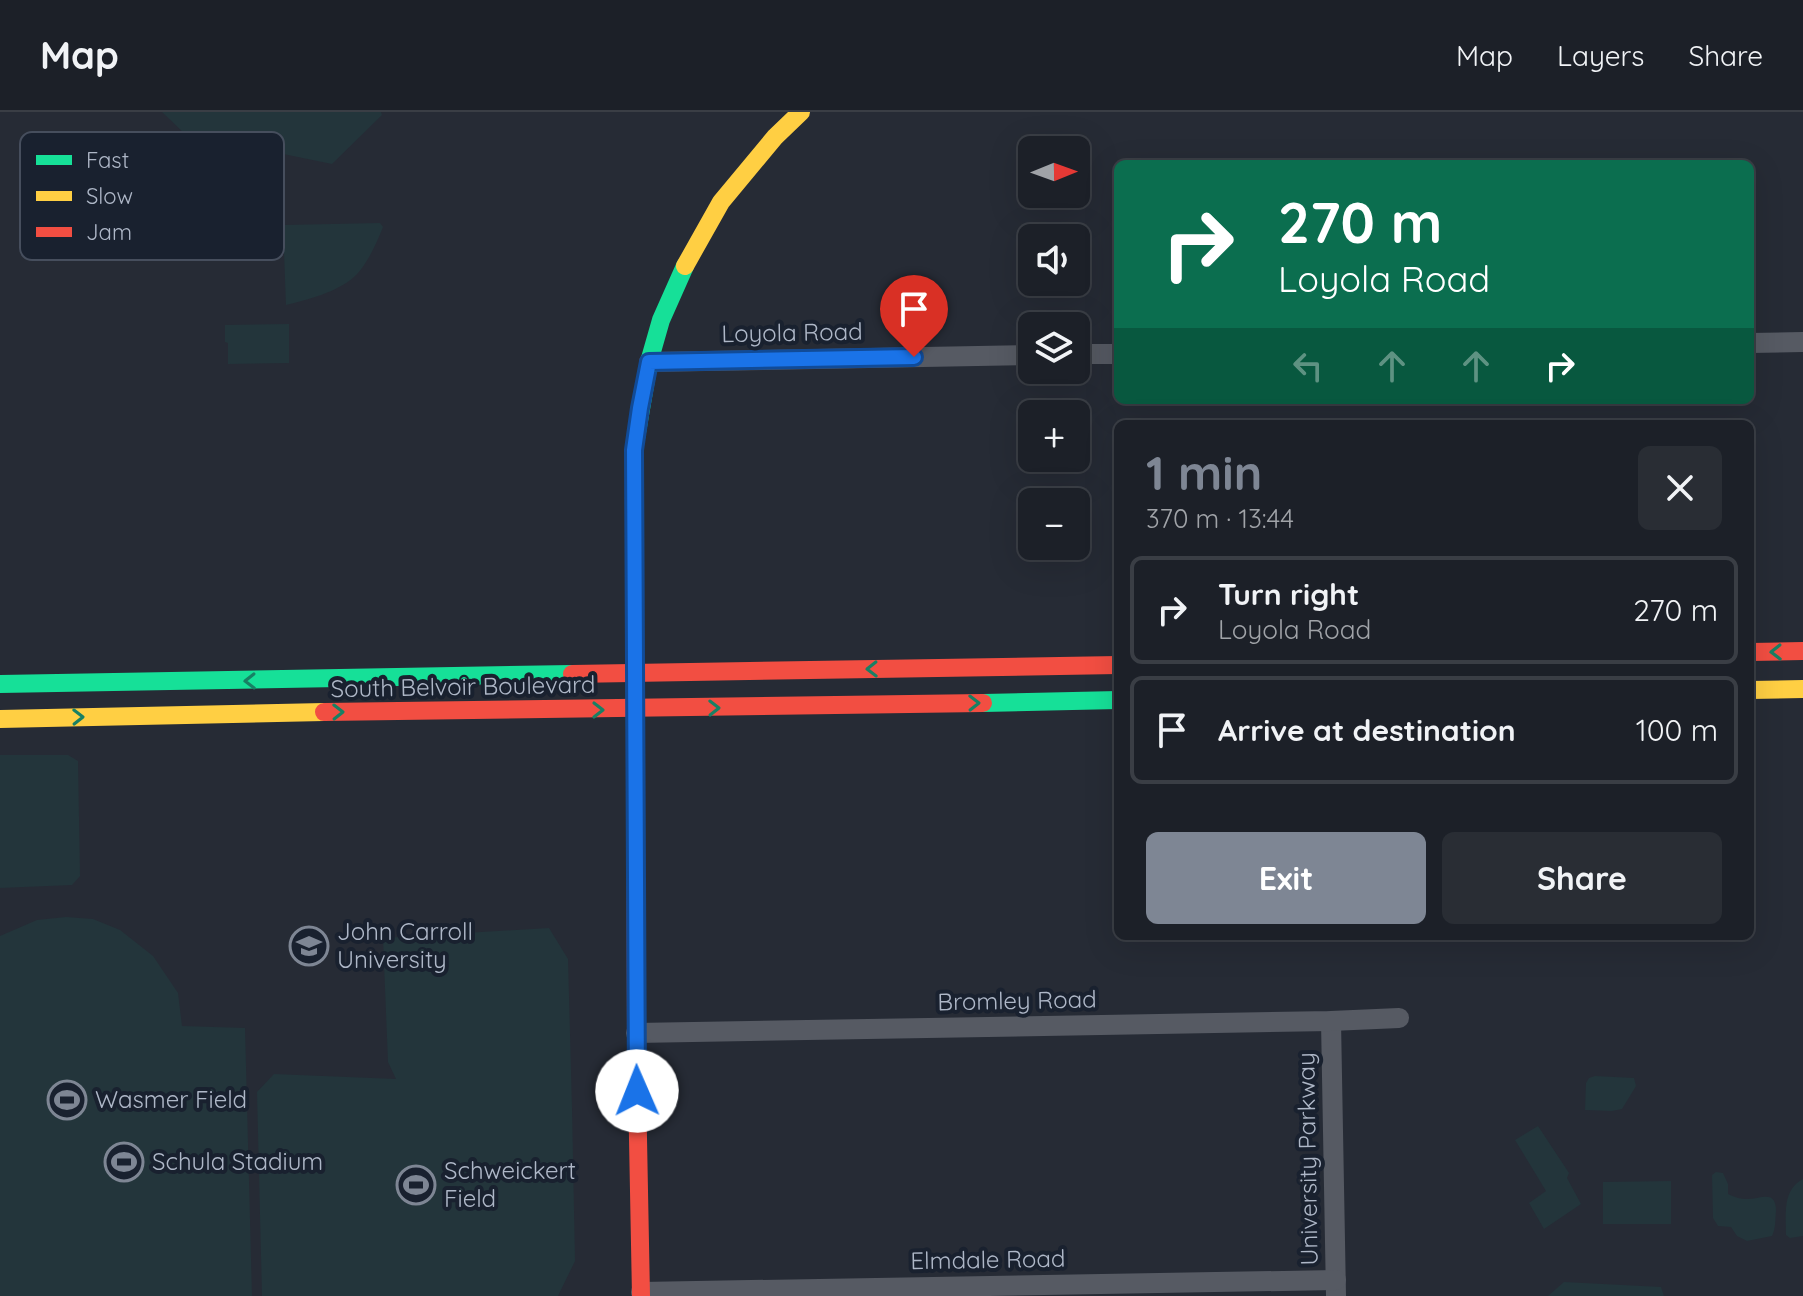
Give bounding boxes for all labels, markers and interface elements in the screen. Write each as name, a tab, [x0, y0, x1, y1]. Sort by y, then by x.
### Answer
text: Map	[40, 31, 119, 79]
text: Map	[1456, 38, 1513, 73]
text: Layers	[1557, 38, 1644, 73]
text: Share	[1688, 38, 1763, 73]
legend	[20, 132, 284, 260]
north arrow	[1018, 136, 1090, 208]
map controls	[1018, 136, 1090, 560]
text: Fast	[86, 146, 129, 174]
text: Slow	[86, 182, 133, 210]
text: 270 m	[1278, 187, 1442, 257]
icon: right	[1146, 192, 1250, 296]
text: Jam	[86, 218, 132, 246]
button: sound	[1018, 224, 1090, 296]
text: Loyola Road	[1278, 256, 1490, 301]
pin	[880, 275, 948, 357]
icon: arrive	[892, 287, 936, 331]
button: layers	[1018, 312, 1090, 384]
street label: Loyola Road	[721, 316, 863, 348]
icon: left	[1286, 344, 1330, 388]
icon: ahead	[1370, 344, 1414, 388]
icon: ahead	[1454, 344, 1498, 388]
icon: right	[1538, 344, 1582, 388]
button: +	[1018, 400, 1090, 472]
text: 1 min	[1146, 442, 1262, 502]
button: close	[1638, 446, 1722, 530]
button: −	[1018, 488, 1090, 560]
text: 370 m · 13:44	[1146, 502, 1294, 535]
text: Turn right	[1218, 575, 1359, 613]
icon: right	[1150, 588, 1194, 632]
text: 270 m	[1633, 591, 1718, 629]
text: Loyola Road	[1218, 613, 1371, 646]
one-way arrow	[1770, 643, 1782, 661]
one-way arrow	[865, 661, 878, 678]
street label: South Belvoir Boulevard	[330, 669, 596, 703]
one-way arrow	[243, 672, 256, 690]
one-way arrow	[968, 694, 981, 711]
one-way arrow	[708, 699, 721, 716]
one-way arrow	[592, 701, 605, 719]
one-way arrow	[332, 703, 345, 721]
icon: arrive	[1150, 708, 1194, 752]
one-way arrow	[72, 709, 85, 726]
text: Arrive at destination	[1218, 711, 1516, 749]
text: 100 m	[1636, 711, 1718, 749]
button: Exit	[1146, 832, 1426, 924]
button: Share	[1442, 832, 1722, 924]
place label: John Carroll University	[337, 916, 473, 974]
school or university icon: John Carroll University	[288, 925, 330, 967]
street label: Bromley Road	[937, 984, 1097, 1016]
position arrow	[595, 1049, 679, 1133]
street label: University Parkway	[1290, 1052, 1324, 1266]
sports icon: Wasmer Field	[46, 1079, 88, 1121]
place label: Wasmer Field	[95, 1084, 247, 1114]
sports icon: Schula Stadium	[103, 1141, 145, 1183]
place label: Schula Stadium	[152, 1146, 323, 1176]
place label: Schweickert Field	[444, 1155, 576, 1213]
sports icon: Schweickert Field	[395, 1164, 437, 1206]
street label: Elmdale Road	[910, 1243, 1066, 1275]

